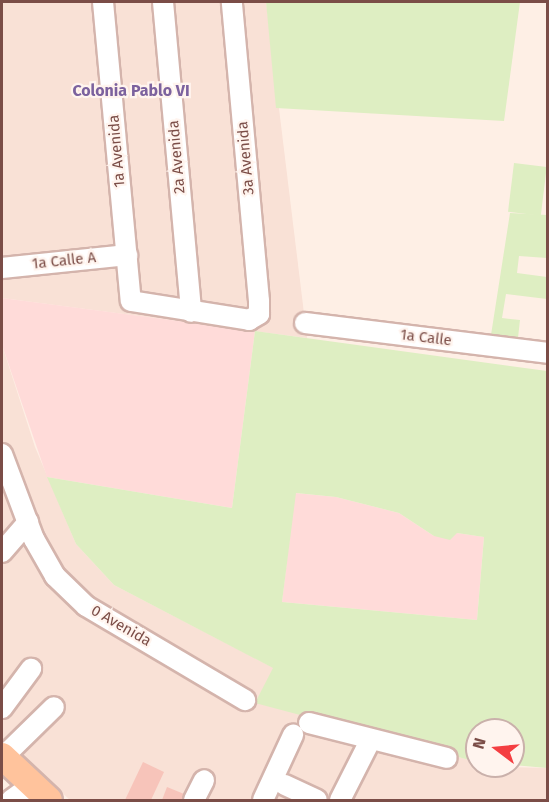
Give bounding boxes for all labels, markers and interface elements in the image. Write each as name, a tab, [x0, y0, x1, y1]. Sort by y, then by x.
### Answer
district label: Colonia Pablo VI	[72, 81, 190, 101]
street label: 1a Avenida	[105, 114, 129, 188]
street label: 2a Avenida	[165, 120, 189, 194]
street label: 3a Avenida	[234, 120, 258, 196]
street label: 1a Calle A	[31, 249, 97, 273]
street label: 1a Calle	[399, 326, 453, 350]
street label: 0 Avenida	[88, 602, 154, 650]
north arrow	[465, 718, 525, 778]
text: N	[469, 736, 490, 751]

